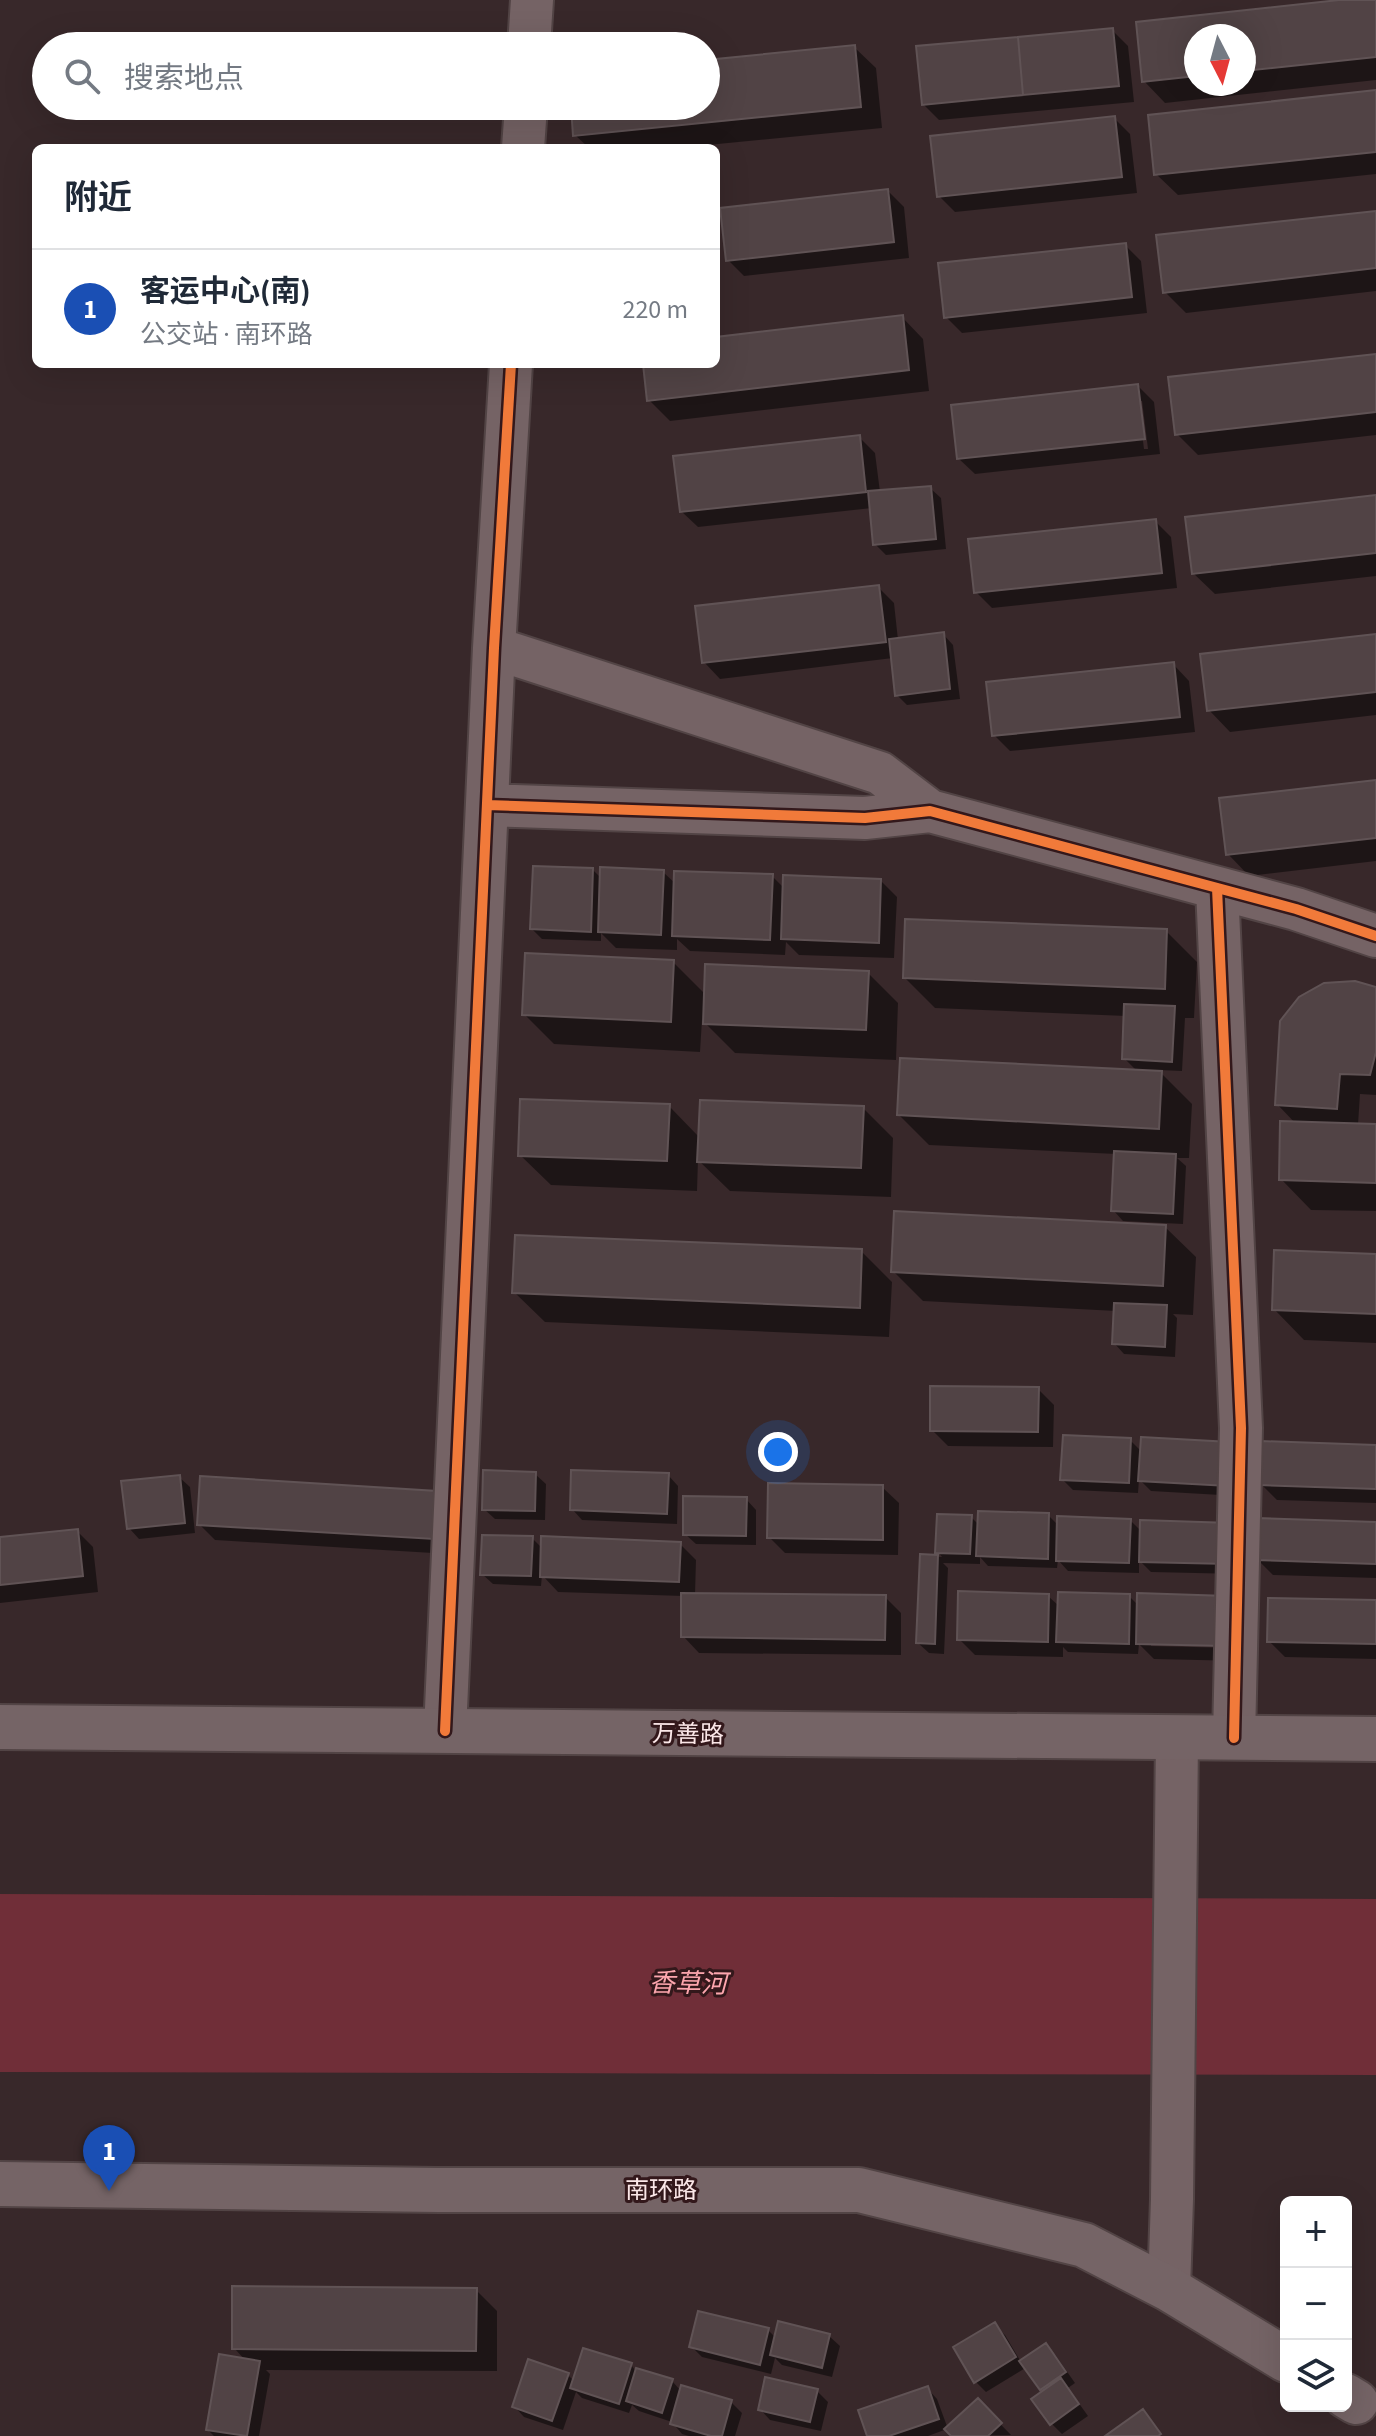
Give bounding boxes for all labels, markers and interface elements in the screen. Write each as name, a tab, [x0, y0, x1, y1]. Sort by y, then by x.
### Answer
north arrow	[1184, 24, 1256, 96]
search box	[32, 32, 720, 120]
icon: search	[60, 54, 104, 98]
text: 搜索地点	[124, 57, 244, 100]
text: 附近	[64, 174, 132, 223]
text: 客运中心(南)	[140, 270, 311, 313]
text: 1	[83, 291, 97, 328]
text: 220 m	[622, 291, 688, 328]
text: 公交站 · 南环路	[140, 316, 313, 353]
your location	[758, 1432, 798, 1472]
street label: 万善路	[652, 1716, 724, 1753]
water label: 香草河	[649, 1964, 732, 2003]
pin: 1	[83, 2125, 135, 2191]
street label: 南环路	[625, 2173, 697, 2208]
map controls	[1280, 2196, 1352, 2412]
button: +	[1280, 2196, 1352, 2268]
button: −	[1280, 2268, 1352, 2340]
button: layers	[1280, 2340, 1352, 2412]

